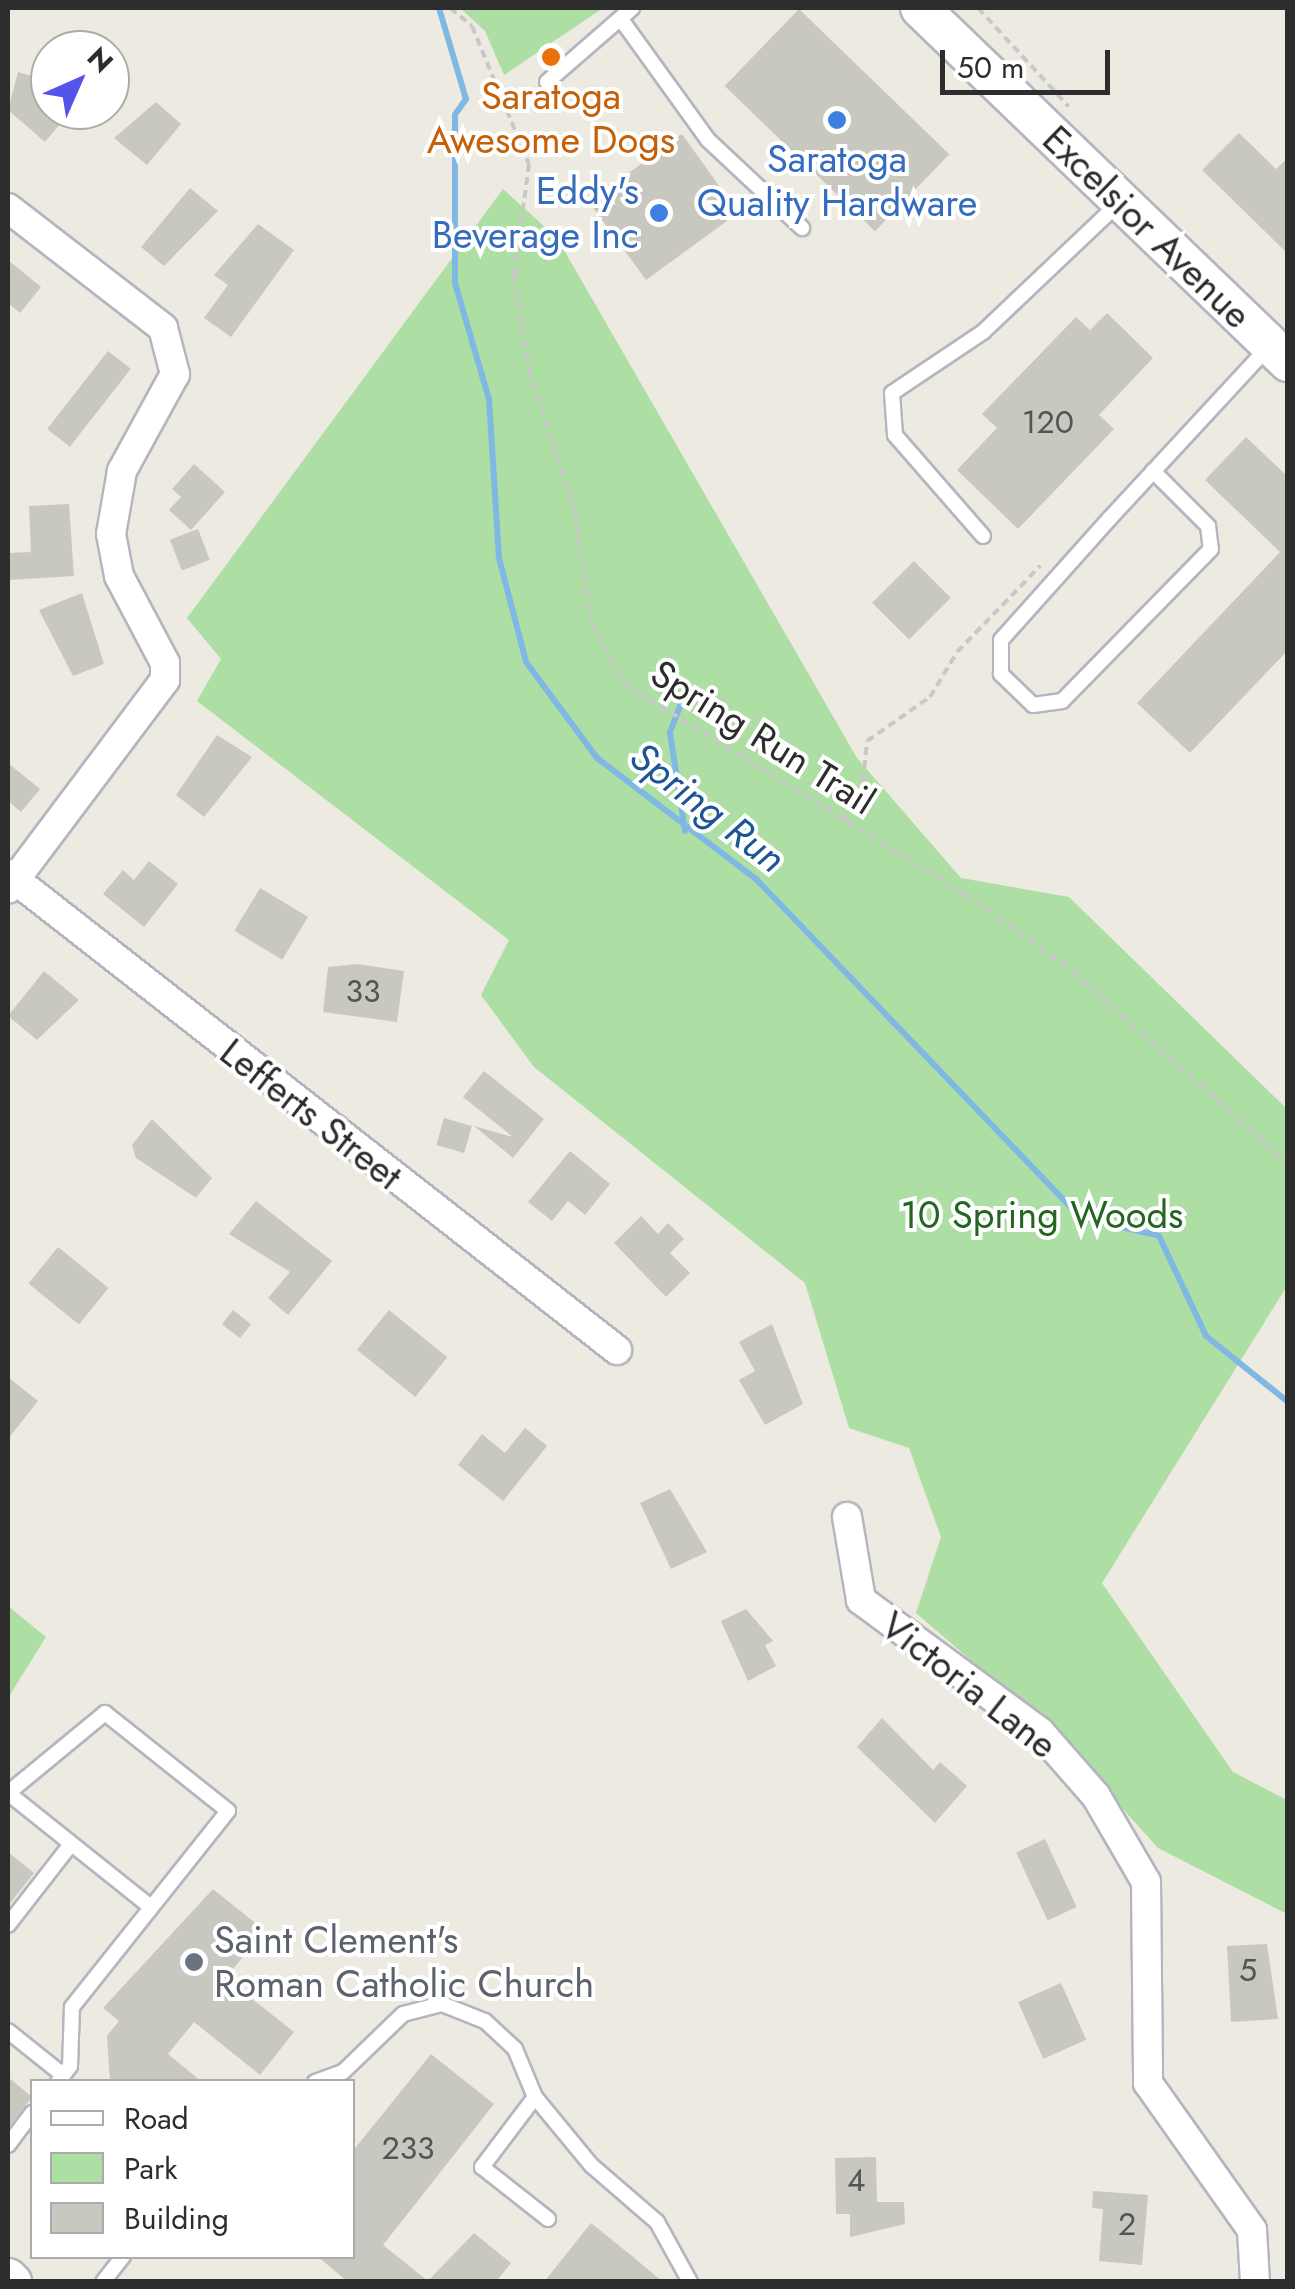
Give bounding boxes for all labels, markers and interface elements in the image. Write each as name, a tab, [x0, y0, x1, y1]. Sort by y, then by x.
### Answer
north arrow	[30, 30, 130, 130]
scale bar	[945, 30, 1115, 92]
text: N	[78, 37, 123, 82]
marker: Saratoga Awesome Dogs	[540, 46, 562, 68]
text: 50 m	[957, 46, 1024, 89]
place label: Saratoga Awesome Dogs	[427, 73, 675, 162]
marker: Saratoga Quality Hardware	[826, 109, 848, 131]
street label: Excelsior Avenue	[1034, 116, 1260, 338]
place label: Saratoga Quality Hardware	[697, 136, 977, 225]
place label: Eddy's Beverage Inc	[432, 168, 639, 258]
marker: Eddy's Beverage Inc	[648, 202, 670, 224]
house number: 120	[1022, 403, 1074, 441]
street label: Spring Run Trail	[643, 650, 883, 824]
water label: Spring Run	[621, 732, 795, 882]
house number: 33	[346, 972, 380, 1010]
street label: Lefferts Street	[211, 1029, 411, 1199]
park label: 10 Spring Woods	[901, 1192, 1183, 1238]
street label: Victoria Lane	[872, 1602, 1066, 1768]
place label: Saint Clement's Roman Catholic Church	[214, 1917, 594, 2006]
marker: Saint Clement's Roman Catholic Church	[183, 1951, 205, 1973]
house number: 5	[1239, 1951, 1257, 1989]
legend	[30, 2079, 355, 2259]
text: Road	[124, 2097, 189, 2140]
house number: 233	[381, 2129, 435, 2167]
text: Park	[124, 2147, 177, 2190]
house number: 4	[847, 2161, 865, 2199]
text: Building	[124, 2197, 229, 2240]
house number: 2	[1118, 2205, 1136, 2243]

